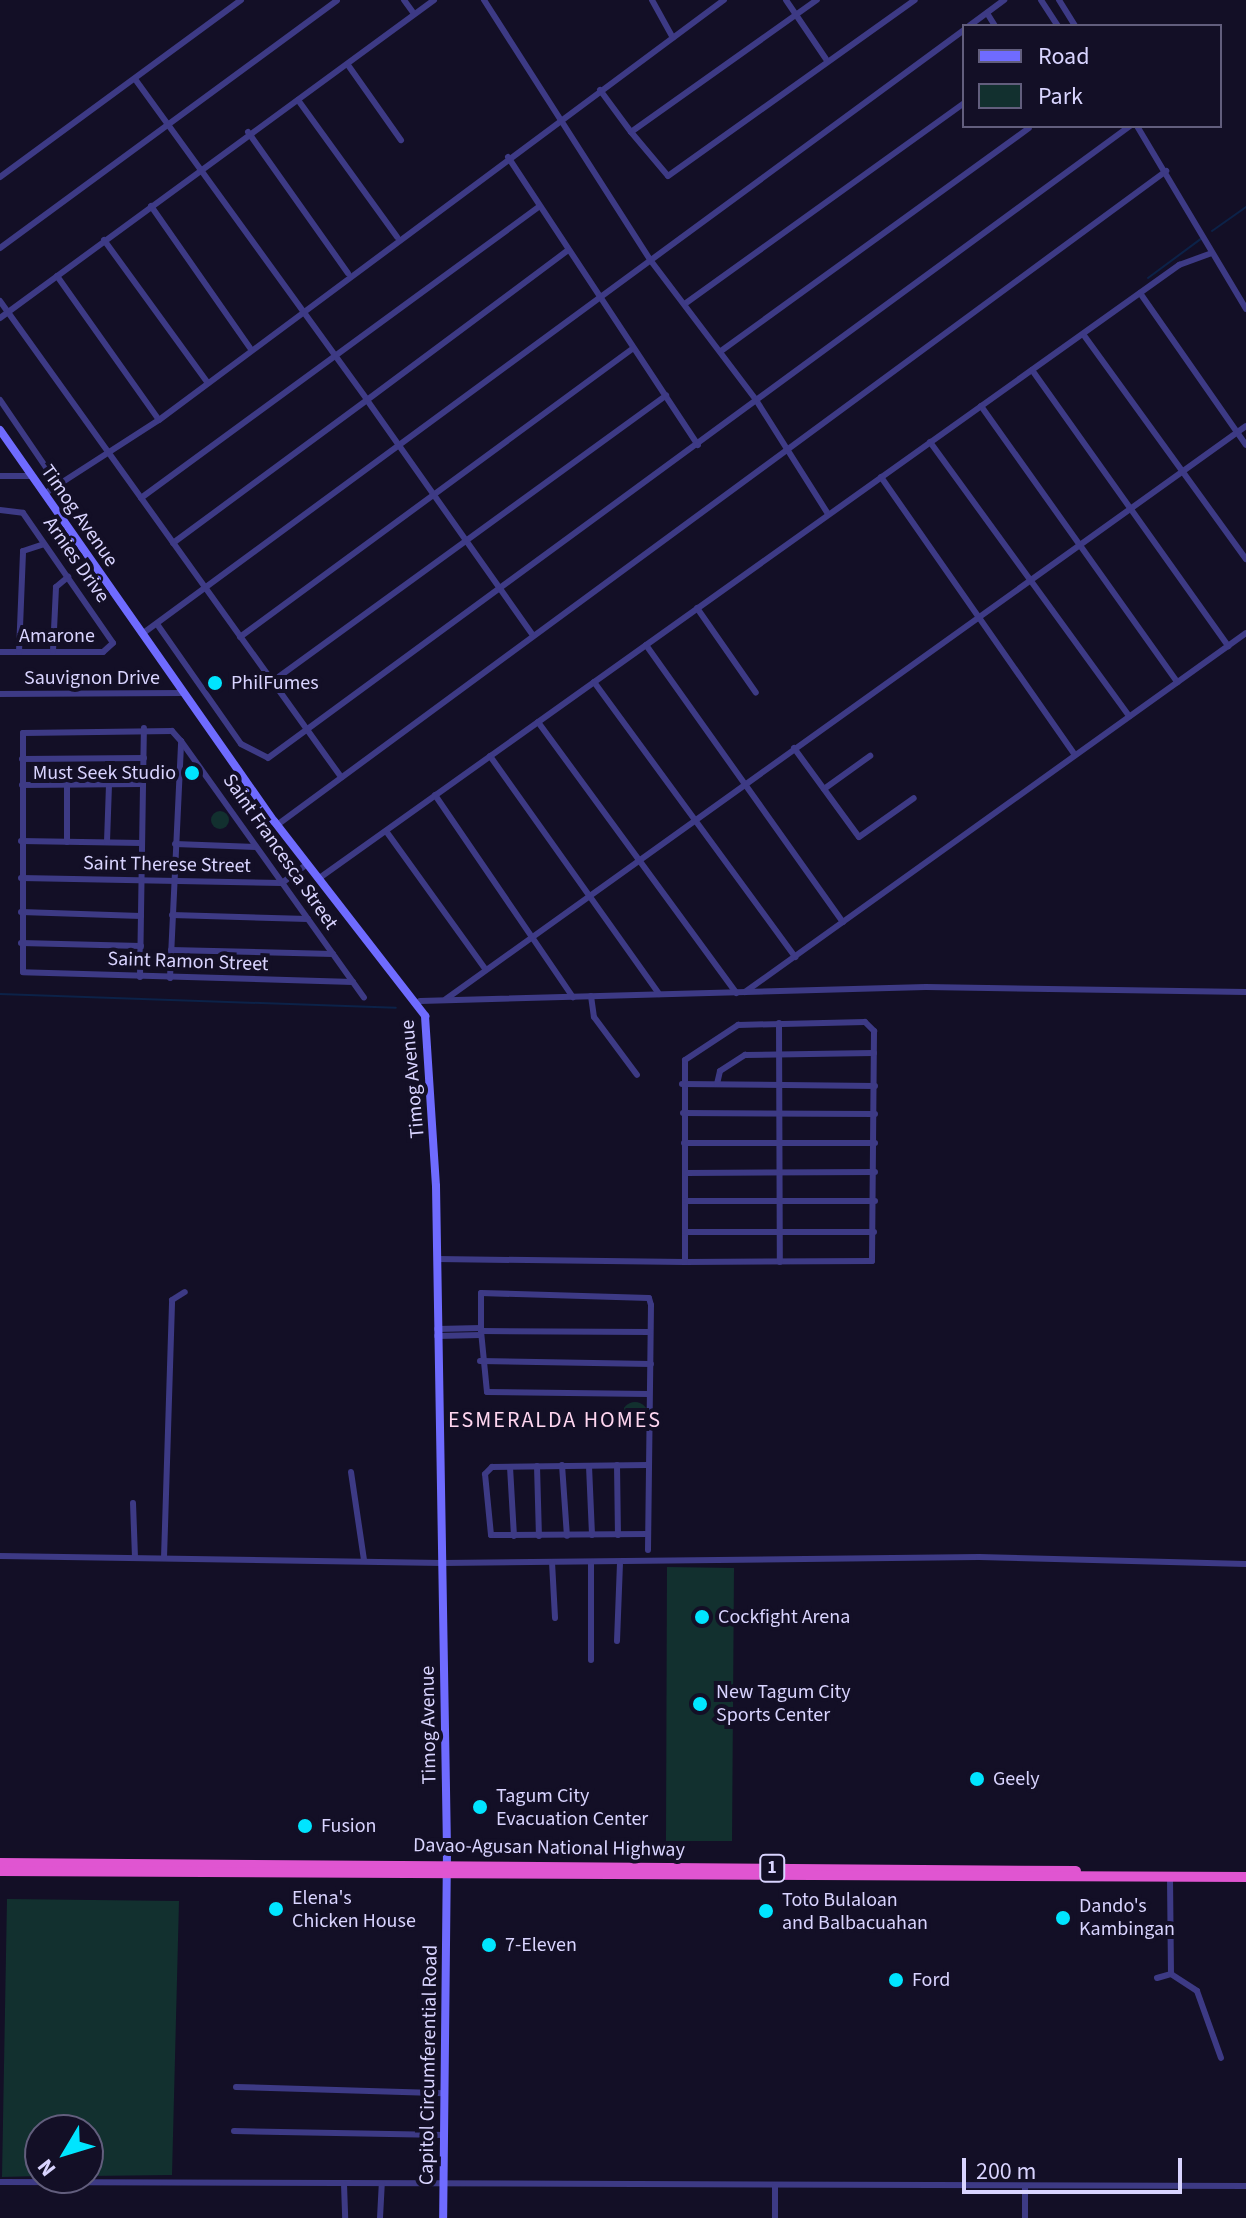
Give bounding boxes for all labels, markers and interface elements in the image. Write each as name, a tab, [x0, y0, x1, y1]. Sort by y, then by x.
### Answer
legend	[962, 24, 1222, 128]
text: Road	[1038, 39, 1090, 74]
text: Park	[1038, 79, 1083, 114]
street label: Timog Avenue	[35, 460, 123, 572]
street label: Arnies Drive	[38, 512, 114, 608]
street label: Amarone	[19, 624, 95, 648]
street label: Sauvignon Drive	[24, 666, 160, 690]
place label: PhilFumes	[231, 671, 319, 695]
marker: PhilFumes	[206, 674, 224, 692]
place label: Must Seek Studio	[33, 761, 176, 785]
marker: Must Seek Studio	[183, 764, 201, 782]
street label: Saint Francesca Street	[217, 770, 343, 934]
street label: Saint Therese Street	[83, 852, 251, 878]
street label: Saint Ramon Street	[107, 947, 269, 977]
street label: Timog Avenue	[396, 1019, 430, 1139]
district label: ESMERALDA HOMES	[448, 1408, 662, 1434]
place label: Cockfight Arena	[718, 1605, 850, 1629]
marker: Cockfight Arena	[693, 1608, 711, 1626]
street label: Timog Avenue	[416, 1665, 442, 1785]
place label: New Tagum City Sports Center	[716, 1680, 851, 1727]
marker: New Tagum City Sports Center	[691, 1695, 709, 1713]
place label: Geely	[993, 1767, 1040, 1791]
marker: Geely	[968, 1770, 986, 1788]
place label: Tagum City Evacuation Center	[496, 1784, 648, 1831]
marker: Tagum City Evacuation Center	[471, 1798, 489, 1816]
place label: Fusion	[321, 1814, 377, 1838]
marker: Fusion	[296, 1817, 314, 1835]
street label: Davao-Agusan National Highway	[413, 1834, 685, 1862]
road number: 1	[758, 1854, 786, 1882]
place label: Elena's Chicken House	[292, 1886, 416, 1933]
place label: Toto Bulaloan and Balbacuahan	[782, 1888, 928, 1935]
place label: Dando's Kambingan	[1079, 1894, 1175, 1941]
marker: Elena's Chicken House	[267, 1900, 285, 1918]
marker: Toto Bulaloan and Balbacuahan	[757, 1902, 775, 1920]
marker: Dando's Kambingan	[1054, 1909, 1072, 1927]
place label: 7-Eleven	[505, 1933, 577, 1957]
marker: 7-Eleven	[480, 1936, 498, 1954]
street label: Capitol Circumferential Road	[415, 1945, 443, 2185]
place label: Ford	[912, 1968, 950, 1992]
marker: Ford	[887, 1971, 905, 1989]
north arrow	[24, 2114, 104, 2194]
scale bar	[966, 2142, 1186, 2192]
text: N	[30, 2152, 64, 2183]
text: 200 m	[976, 2154, 1036, 2189]

